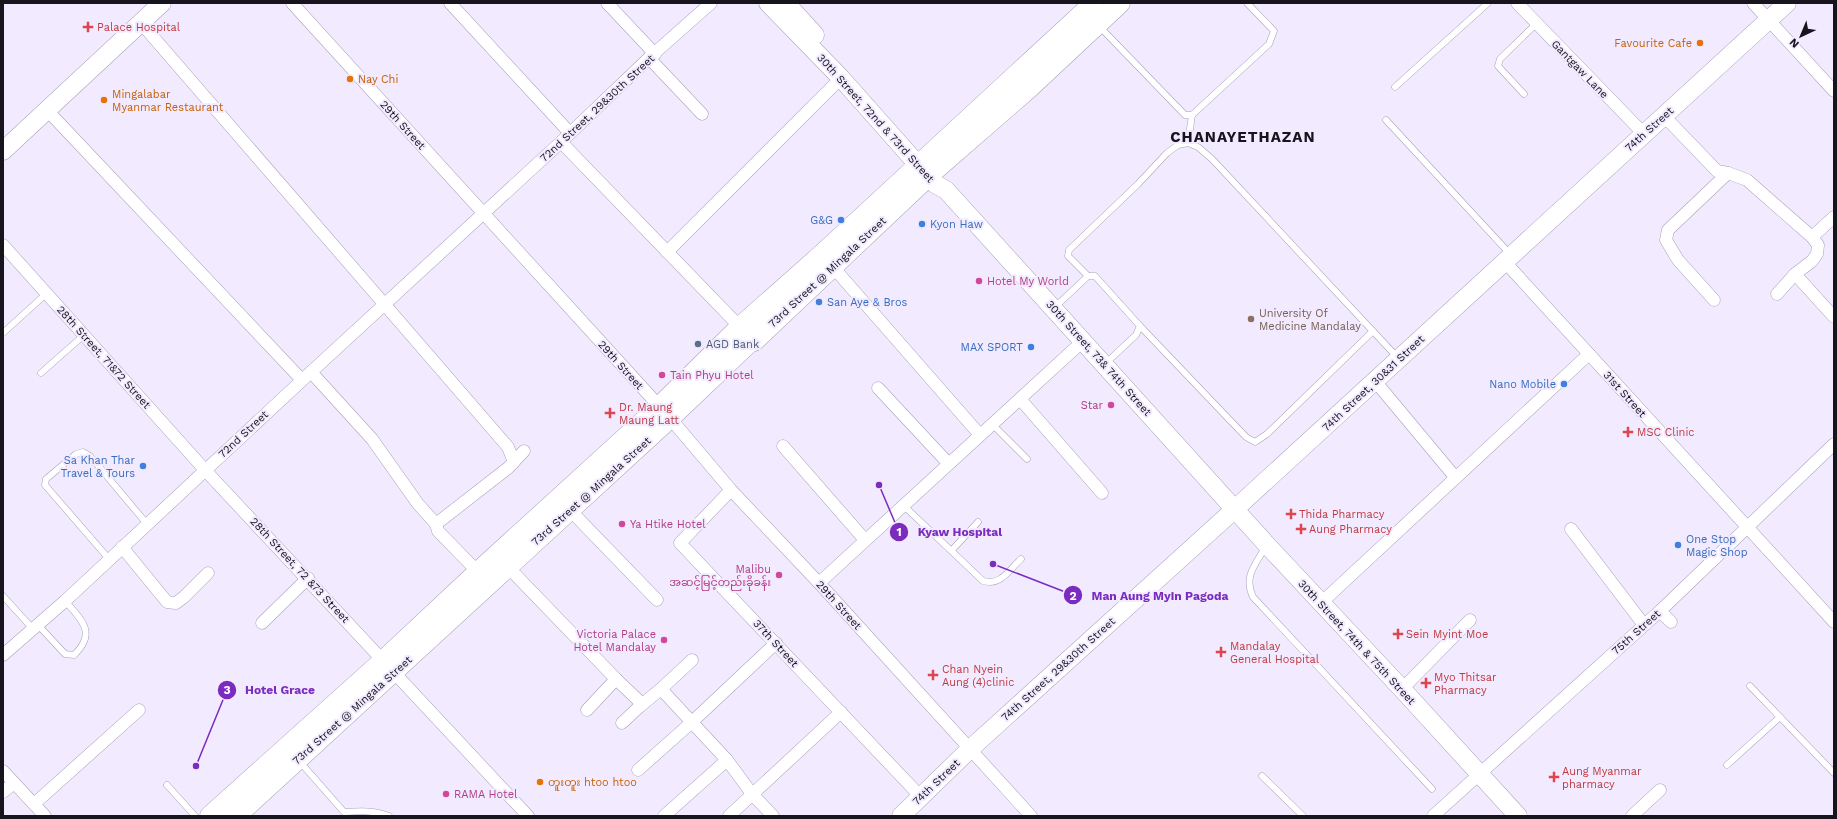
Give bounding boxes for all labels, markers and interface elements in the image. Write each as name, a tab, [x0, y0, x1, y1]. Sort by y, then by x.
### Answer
north arrow	[1781, 16, 1821, 56]
marker: Palace Hospital	[82, 21, 94, 33]
place label: Palace Hospital	[97, 21, 181, 34]
text: N	[1787, 35, 1802, 50]
street label: Gantgaw Lane	[1549, 37, 1611, 101]
place label: Favourite Cafe	[1614, 37, 1692, 50]
marker: Favourite Cafe	[1695, 38, 1705, 48]
street label: 30th Street, 72nd & 73rd Street	[814, 51, 937, 186]
street label: 72nd Street, 29&30th Street	[538, 52, 657, 165]
place label: Nay Chi	[358, 73, 398, 86]
marker: Nay Chi	[345, 74, 355, 84]
place label: Mingalabar Myanmar Restaurant	[112, 88, 224, 114]
marker: Mingalabar Myanmar Restaurant	[99, 95, 109, 105]
street label: 29th Street	[377, 98, 428, 153]
street label: 74th Street	[1623, 104, 1676, 154]
district label: CHANAYETHAZAN	[1170, 128, 1316, 146]
street label: 73rd Street @ Mingala Street	[766, 214, 889, 330]
place label: G&G	[810, 214, 833, 227]
marker: G&G	[836, 215, 846, 225]
place label: Kyon Haw	[930, 218, 983, 231]
marker: Kyon Haw	[917, 219, 927, 229]
place label: Hotel My World	[987, 275, 1069, 288]
marker: Hotel My World	[974, 276, 984, 286]
place label: San Aye & Bros	[827, 296, 907, 309]
marker: San Aye & Bros	[814, 297, 824, 307]
street label: 30th Street, 73& 74th Street	[1043, 298, 1154, 419]
street label: 28th Street, 71&72 Street	[54, 303, 153, 412]
place label: University Of Medicine Mandalay	[1259, 307, 1361, 333]
marker: University Of Medicine Mandalay	[1246, 314, 1256, 324]
street label: 74th Street, 30&31 Street	[1320, 332, 1427, 434]
street label: 29th Street	[595, 338, 646, 393]
place label: AGD Bank	[706, 338, 759, 351]
marker: AGD Bank	[693, 339, 703, 349]
place label: MAX SPORT	[961, 341, 1023, 354]
marker: MAX SPORT	[1026, 342, 1036, 352]
street label: 31st Street	[1600, 368, 1649, 421]
place label: Tain Phyu Hotel	[670, 369, 754, 382]
marker: Tain Phyu Hotel	[657, 370, 667, 380]
place label: Nano Mobile	[1489, 378, 1556, 391]
marker: Nano Mobile	[1559, 379, 1569, 389]
place label: Star	[1081, 399, 1104, 412]
marker: Star	[1106, 400, 1116, 410]
place label: Dr. Maung Maung Latt	[619, 401, 679, 427]
marker: Dr. Maung Maung Latt	[604, 407, 616, 419]
street label: 72nd Street	[216, 408, 271, 461]
marker: MSC Clinic	[1622, 426, 1634, 438]
place label: MSC Clinic	[1637, 426, 1694, 439]
street label: 73rd Street @ Mingala Street	[529, 434, 654, 548]
place label: Sa Khan Thar Travel & Tours	[61, 454, 135, 480]
marker: Sa Khan Thar Travel & Tours	[138, 461, 148, 471]
place label: Thida Pharmacy	[1299, 508, 1385, 521]
marker: Thida Pharmacy	[1286, 509, 1296, 519]
street label: 28th Street, 72 &73 Street	[247, 515, 352, 626]
place label: Ya Htike Hotel	[630, 518, 706, 531]
marker: Ya Htike Hotel	[617, 519, 627, 529]
callout: Kyaw Hospital	[889, 520, 1010, 544]
place label: Aung Pharmacy	[1309, 523, 1392, 536]
marker: Aung Pharmacy	[1296, 524, 1306, 534]
text: 1	[896, 525, 902, 539]
text: Kyaw Hospital	[918, 525, 1002, 539]
place label: One Stop Magic Shop	[1686, 533, 1748, 559]
marker: One Stop Magic Shop	[1673, 540, 1683, 550]
place label: Malibu အဆင့်မြင့်တည်းခိုခန်း	[669, 563, 771, 591]
marker: Malibu အဆင့်မြင့်တည်းခိုခန်း	[774, 570, 784, 580]
street label: 30th Street, 74th & 75th Street	[1295, 577, 1418, 708]
street label: 29th Street	[813, 578, 864, 633]
callout: Man Aung Myin Pagoda	[1063, 583, 1236, 607]
text: 2	[1069, 589, 1077, 603]
text: Man Aung Myin Pagoda	[1092, 589, 1229, 603]
street label: 75th Street	[1609, 607, 1664, 658]
street label: 74th Street, 29&30th Street	[999, 615, 1118, 724]
street label: 37th Street	[750, 617, 801, 670]
place label: Victoria Palace Hotel Mandalay	[573, 628, 656, 654]
place label: Sein Myint Moe	[1406, 628, 1488, 641]
marker: Sein Myint Moe	[1393, 629, 1403, 639]
marker: Victoria Palace Hotel Mandalay	[659, 635, 669, 645]
place label: Mandalay General Hospital	[1230, 640, 1320, 666]
marker: Mandalay General Hospital	[1215, 646, 1227, 658]
street label: 73rd Street @ Mingala Street	[290, 653, 415, 767]
place label: Chan Nyein Aung (4)clinic	[942, 663, 1014, 689]
marker: Chan Nyein Aung (4)clinic	[927, 669, 939, 681]
place label: Myo Thitsar Pharmacy	[1434, 671, 1497, 697]
callout: Hotel Grace	[217, 678, 323, 702]
marker: Myo Thitsar Pharmacy	[1421, 678, 1431, 688]
text: 3	[223, 683, 231, 697]
text: Hotel Grace	[245, 683, 315, 697]
street label: 74th Street	[910, 756, 963, 808]
place label: Aung Myanmar pharmacy	[1562, 765, 1642, 791]
marker: Aung Myanmar pharmacy	[1549, 772, 1559, 782]
place label: တူးတူး htoo htoo	[548, 776, 637, 791]
marker: တူးတူး htoo htoo	[535, 777, 545, 787]
place label: RAMA Hotel	[454, 788, 518, 801]
marker: RAMA Hotel	[441, 789, 451, 799]

